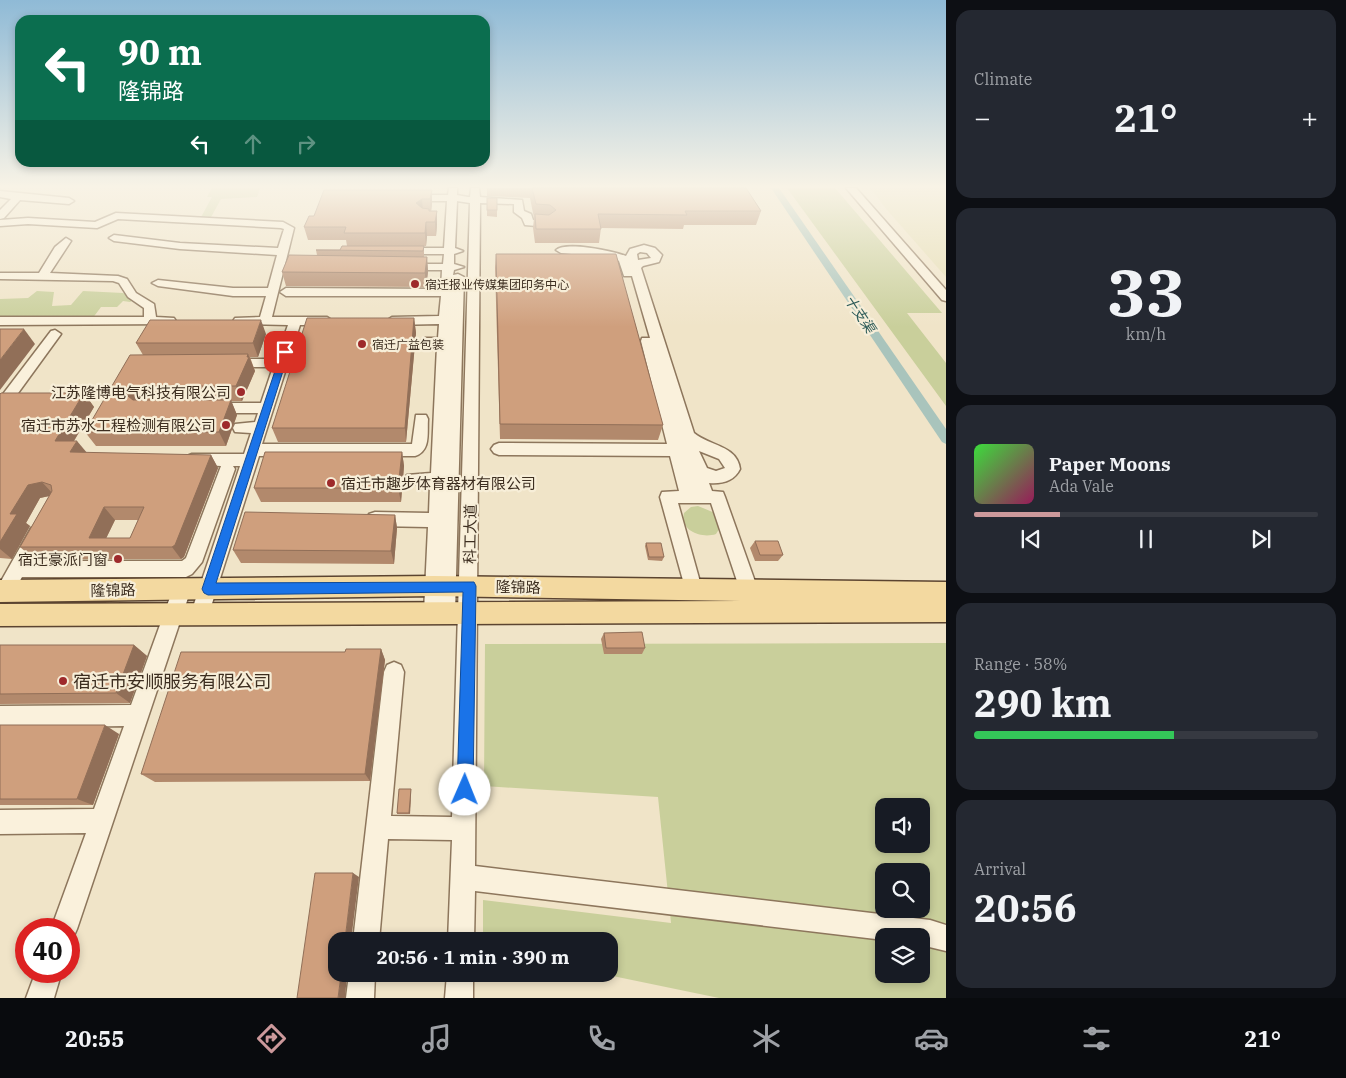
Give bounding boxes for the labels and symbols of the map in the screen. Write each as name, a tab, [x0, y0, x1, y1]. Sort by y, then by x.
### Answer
place label: 宿迁报业传媒集团印务中心	[425, 277, 569, 292]
marker: 宿迁报业传媒集团印务中心	[409, 278, 421, 290]
water label: 十支渠	[841, 292, 880, 338]
pin	[264, 331, 306, 373]
place label: 宿迁广益包装	[372, 337, 444, 352]
marker: 宿迁广益包装	[356, 338, 368, 350]
place label: 江苏隆博电气科技有限公司	[51, 383, 231, 402]
marker: 江苏隆博电气科技有限公司	[235, 386, 247, 398]
place label: 宿迁市苏水工程检测有限公司	[21, 416, 216, 435]
marker: 宿迁市苏水工程检测有限公司	[220, 419, 232, 431]
place label: 宿迁市趣步体育器材有限公司	[341, 474, 536, 493]
marker: 宿迁市趣步体育器材有限公司	[325, 477, 337, 489]
street label: 科工大道	[460, 504, 480, 564]
place label: 宿迁豪派门窗	[18, 550, 108, 569]
marker: 宿迁豪派门窗	[112, 553, 124, 565]
street label: 隆锦路	[495, 577, 541, 597]
street label: 隆锦路	[90, 580, 136, 600]
place label: 宿迁市安顺服务有限公司	[73, 670, 271, 693]
marker: 宿迁市安顺服务有限公司	[57, 675, 69, 687]
position arrow	[438, 763, 490, 815]
speed limit sign: 40	[15, 918, 80, 983]

